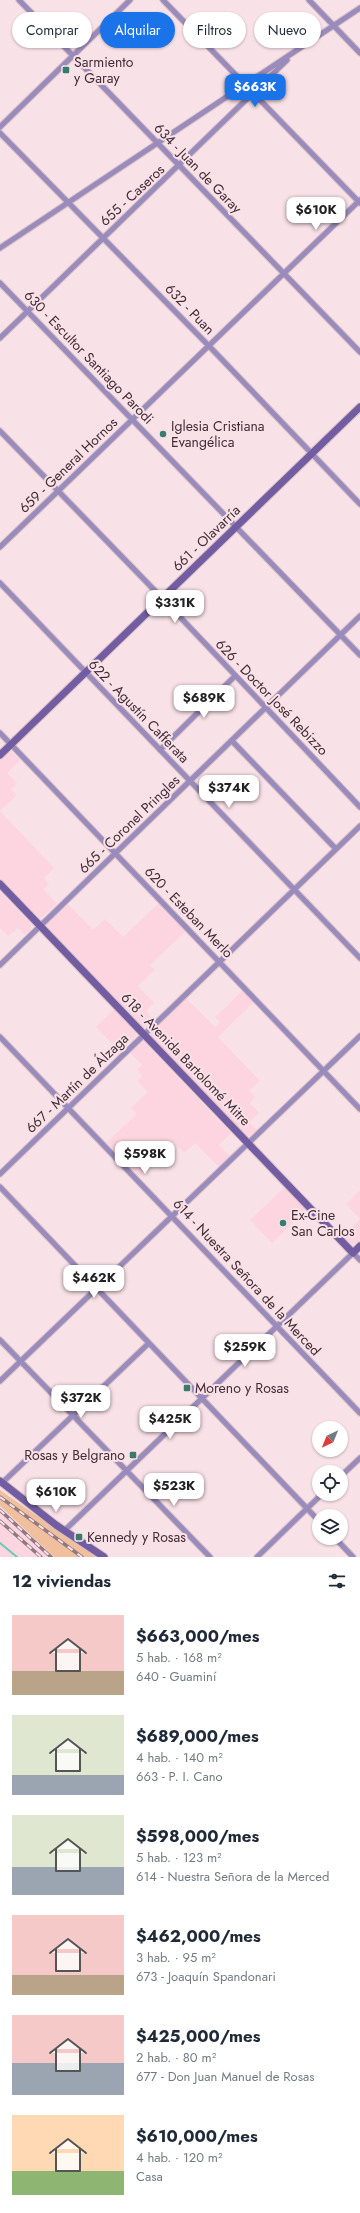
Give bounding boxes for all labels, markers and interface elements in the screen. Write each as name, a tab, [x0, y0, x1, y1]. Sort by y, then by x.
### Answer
chip: Comprar	[12, 12, 92, 48]
chip: Alquilar	[100, 12, 175, 48]
chip: Filtros	[183, 12, 246, 48]
chip: Nuevo	[254, 12, 321, 48]
place label: Sarmiento y Garay	[74, 52, 134, 88]
marker: Sarmiento y Garay	[61, 65, 71, 75]
pin: $663K	[227, 74, 283, 108]
text: $663K	[234, 77, 276, 96]
street label: 634 - Juan de Garay	[150, 118, 247, 218]
street label: 655 - Caseros	[95, 159, 169, 230]
pin: $610K	[288, 197, 344, 231]
text: $610K	[295, 200, 337, 219]
street label: 632 - Puan	[161, 279, 219, 339]
street label: 630 - Escultor Santiago Parodi	[20, 286, 158, 428]
street label: 659 - General Hornos	[14, 412, 122, 517]
place label: Iglesia Cristiana Evangélica	[171, 416, 265, 452]
marker: Iglesia Cristiana Evangélica	[158, 429, 168, 439]
street label: 661 - Olavarría	[168, 500, 244, 576]
pin: $331K	[147, 590, 203, 624]
text: $331K	[155, 593, 195, 612]
street label: 626 - Doctor José Rebizzo	[211, 634, 333, 760]
street label: 622 - Agustín Cafferata	[84, 655, 194, 767]
pin: $689K	[176, 685, 232, 719]
text: $689K	[183, 688, 225, 707]
street label: 665 - Coronel Pringles	[74, 770, 184, 878]
pin: $374K	[201, 775, 257, 809]
text: $374K	[208, 778, 250, 797]
street label: 620 - Esteban Merlo	[140, 862, 238, 962]
street label: 618 - Avenida Bartolomé Mitre	[117, 988, 255, 1130]
street label: 667 - Martín de Álzaga	[21, 1029, 133, 1137]
pin: $598K	[117, 1141, 173, 1175]
text: $598K	[124, 1144, 166, 1163]
street label: 614 - Nuestra Señora de la Merced	[169, 1194, 325, 1360]
place label: Ex-Cine San Carlos	[291, 1205, 355, 1241]
marker: Ex-Cine San Carlos	[278, 1218, 288, 1228]
pin: $462K	[66, 1265, 122, 1299]
text: $462K	[72, 1268, 116, 1287]
pin: $259K	[217, 1334, 273, 1368]
text: $259K	[224, 1337, 266, 1356]
place label: Moreno y Rosas	[195, 1378, 289, 1398]
marker: Moreno y Rosas	[182, 1383, 192, 1393]
pin: $372K	[53, 1385, 109, 1419]
text: $372K	[60, 1388, 102, 1407]
pin: $425K	[142, 1406, 198, 1440]
text: $425K	[148, 1409, 192, 1428]
north arrow	[312, 1421, 348, 1457]
map controls	[312, 1421, 348, 1545]
place label: Rosas y Belgrano	[24, 1445, 125, 1465]
marker: Rosas y Belgrano	[128, 1450, 138, 1460]
button: locate	[312, 1465, 348, 1501]
pin: $523K	[146, 1473, 202, 1507]
text: $523K	[153, 1476, 195, 1495]
pin: $610K	[28, 1479, 84, 1513]
text: $610K	[35, 1482, 77, 1501]
button: layers	[312, 1509, 348, 1545]
place label: Kennedy y Rosas	[87, 1527, 186, 1547]
marker: Kennedy y Rosas	[74, 1532, 84, 1542]
text: 12 viviendas	[12, 1569, 111, 1593]
icon: filters	[326, 1570, 348, 1592]
text: $663,000/mes	[136, 1624, 259, 1648]
icon: home	[44, 1631, 92, 1679]
text: 5 hab. · 168 m²	[136, 1648, 222, 1667]
text: 640 - Guaminí	[136, 1667, 216, 1686]
text: $689,000/mes	[136, 1724, 259, 1748]
icon: home	[44, 1731, 92, 1779]
text: 4 hab. · 140 m²	[136, 1748, 223, 1767]
text: 663 - P. I. Cano	[136, 1767, 223, 1786]
text: $598,000/mes	[136, 1824, 259, 1848]
icon: home	[44, 1831, 92, 1879]
text: 5 hab. · 123 m²	[136, 1848, 222, 1867]
text: 614 - Nuestra Señora de la Merced	[136, 1867, 329, 1886]
text: $462,000/mes	[136, 1924, 261, 1948]
icon: home	[44, 1931, 92, 1979]
text: 3 hab. · 95 m²	[136, 1948, 216, 1967]
text: 673 - Joaquín Spandonari	[136, 1967, 276, 1986]
text: $425,000/mes	[136, 2024, 260, 2048]
icon: home	[44, 2031, 92, 2079]
text: 2 hab. · 80 m²	[136, 2048, 216, 2067]
text: 677 - Don Juan Manuel de Rosas	[136, 2067, 314, 2086]
text: $610,000/mes	[136, 2124, 258, 2148]
icon: home	[44, 2131, 92, 2179]
text: 4 hab. · 120 m²	[136, 2148, 223, 2167]
text: Casa	[136, 2167, 163, 2186]

